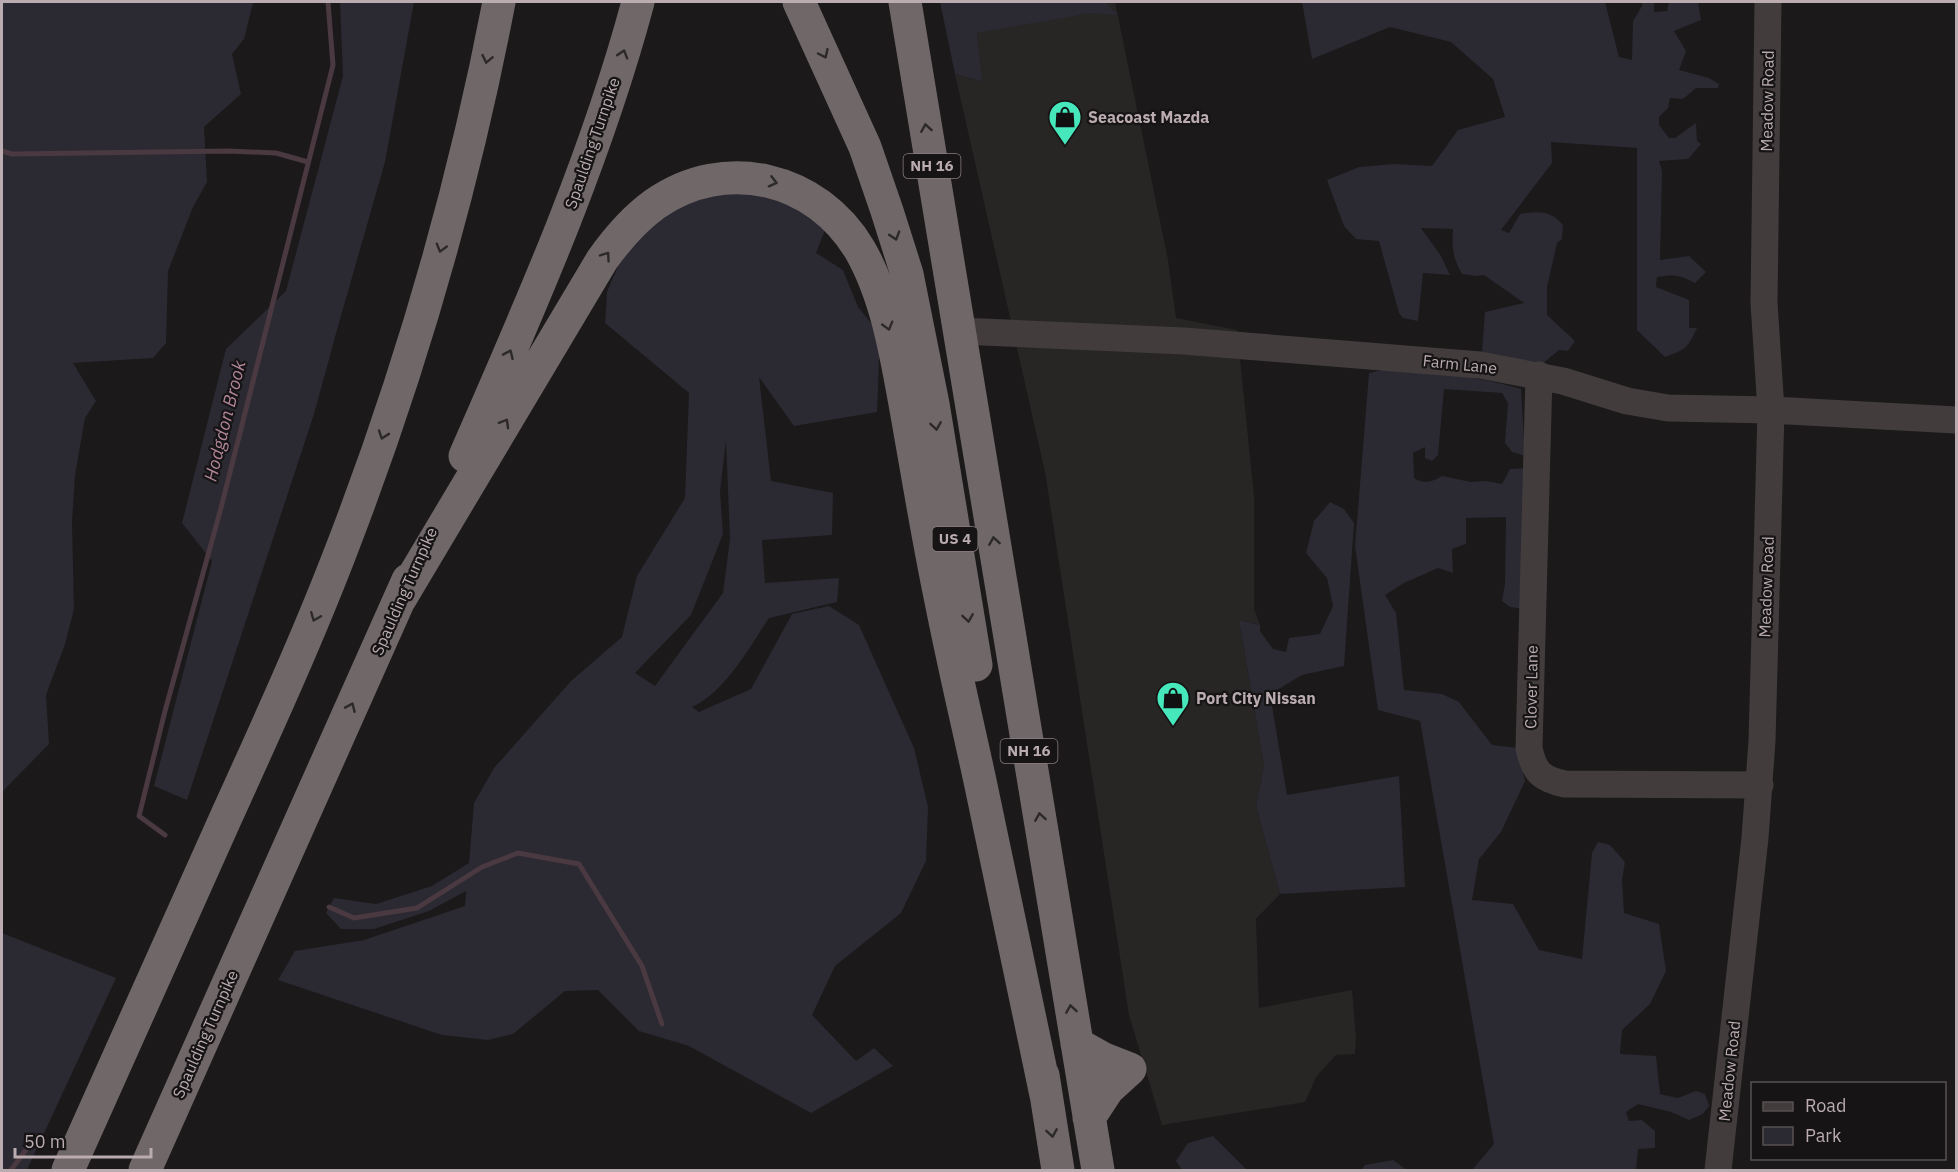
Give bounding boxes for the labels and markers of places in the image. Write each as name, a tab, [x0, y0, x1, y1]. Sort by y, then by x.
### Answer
shop icon: Seacoast Mazda	[1047, 99, 1083, 146]
place label: Seacoast Mazda	[1088, 107, 1209, 127]
shop icon: Port City Nissan	[1155, 680, 1191, 727]
place label: Port City Nissan	[1196, 688, 1316, 708]

